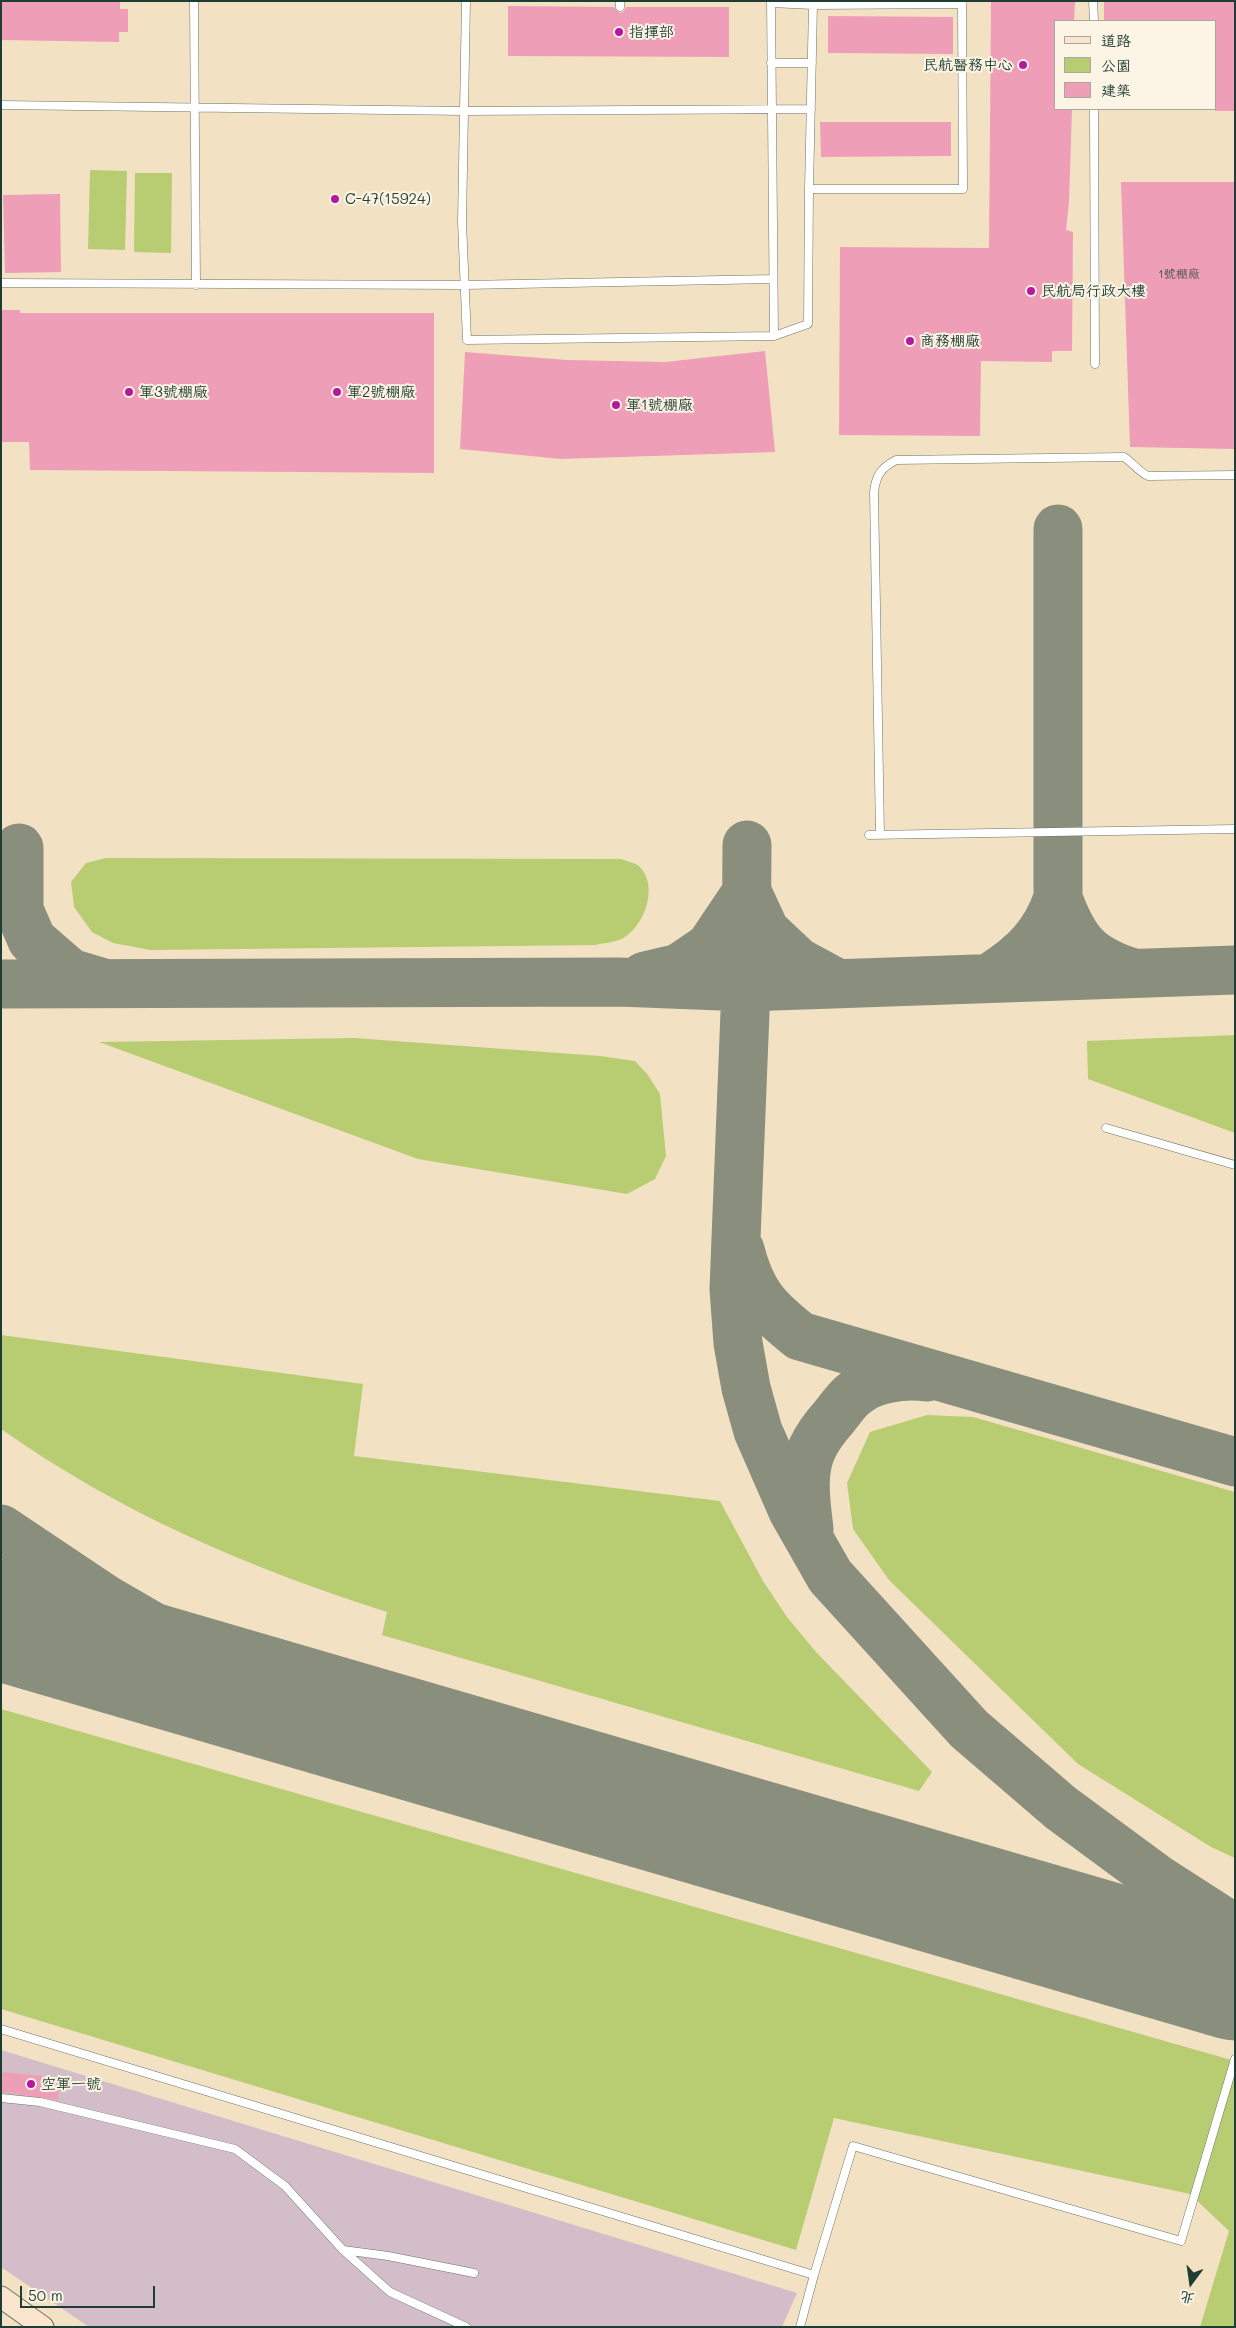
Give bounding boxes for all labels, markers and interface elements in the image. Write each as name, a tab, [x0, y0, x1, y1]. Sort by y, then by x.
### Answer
legend	[1054, 20, 1216, 110]
place label: 指揮部	[629, 23, 674, 41]
marker: 指揮部	[613, 26, 625, 38]
text: 道路	[1101, 30, 1131, 50]
text: 公園	[1101, 55, 1131, 75]
place label: 民航醫務中心	[923, 56, 1013, 74]
marker: 民航醫務中心	[1017, 59, 1029, 71]
text: 建築	[1101, 80, 1131, 100]
place label: C-47(15924)	[345, 190, 431, 208]
marker: C-47(15924)	[329, 193, 341, 205]
house number: 1號棚廠	[1158, 267, 1200, 281]
place label: 民航局行政大樓	[1041, 282, 1146, 300]
marker: 民航局行政大樓	[1025, 285, 1037, 297]
place label: 商務棚廠	[920, 332, 980, 350]
marker: 商務棚廠	[904, 335, 916, 347]
place label: 軍3號棚廠	[139, 383, 208, 401]
place label: 軍2號棚廠	[347, 383, 415, 401]
marker: 軍3號棚廠	[123, 386, 135, 398]
marker: 軍2號棚廠	[331, 386, 343, 398]
place label: 軍1號棚廠	[626, 396, 693, 414]
marker: 軍1號棚廠	[610, 399, 622, 411]
place label: 空軍一號	[41, 2075, 101, 2093]
marker: 空軍一號	[25, 2078, 37, 2090]
north arrow	[1166, 2258, 1216, 2308]
scale bar	[22, 2276, 158, 2308]
text: 50 m	[28, 2285, 63, 2305]
text: 北	[1178, 2287, 1196, 2309]

